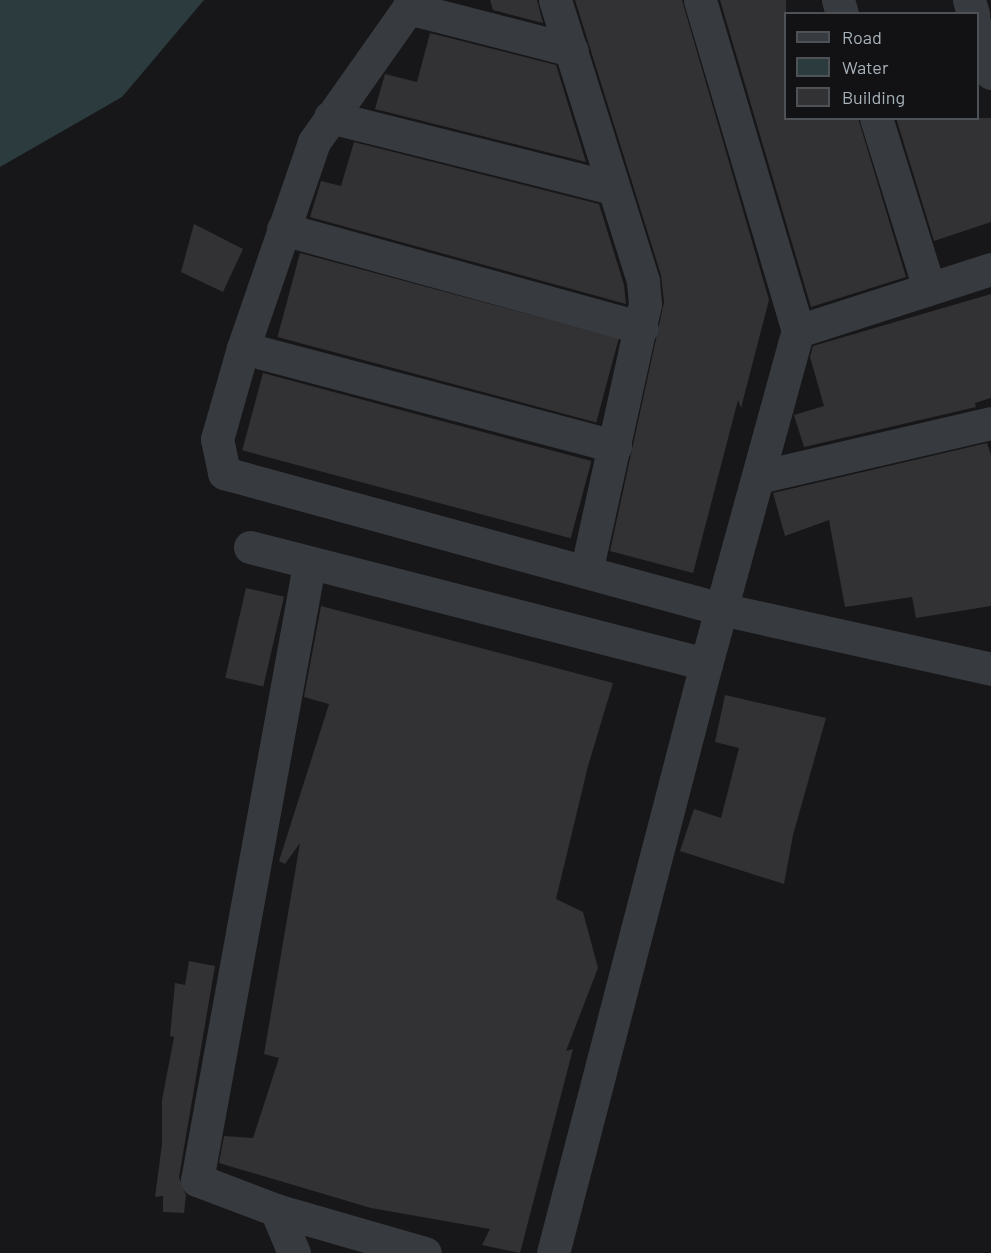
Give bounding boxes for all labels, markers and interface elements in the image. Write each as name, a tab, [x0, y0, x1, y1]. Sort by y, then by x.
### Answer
legend	[784, 12, 979, 120]
text: Road	[842, 26, 882, 48]
text: Water	[842, 56, 889, 78]
text: Building	[842, 86, 905, 108]

